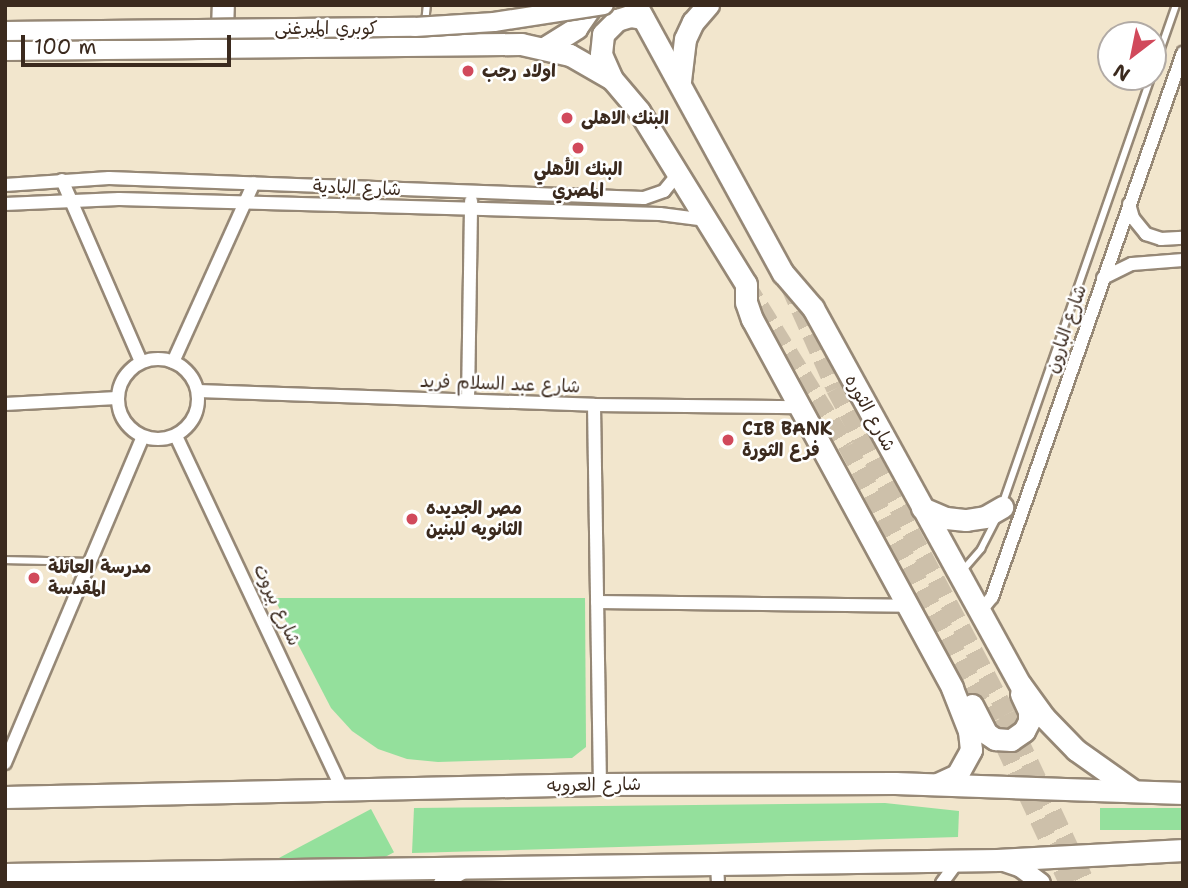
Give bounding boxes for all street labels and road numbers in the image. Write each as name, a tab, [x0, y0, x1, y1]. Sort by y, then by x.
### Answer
street label: كوبري الميرغنى	[274, 17, 378, 39]
street label: شارع البادية	[312, 176, 402, 200]
street label: شارع البارون	[1041, 282, 1091, 376]
street label: شارع عبد السلام فريد	[419, 370, 581, 398]
street label: شارع الثوره	[840, 371, 900, 455]
street label: شارع بيروت	[249, 561, 305, 649]
street label: شارع العروبه	[547, 773, 641, 797]

